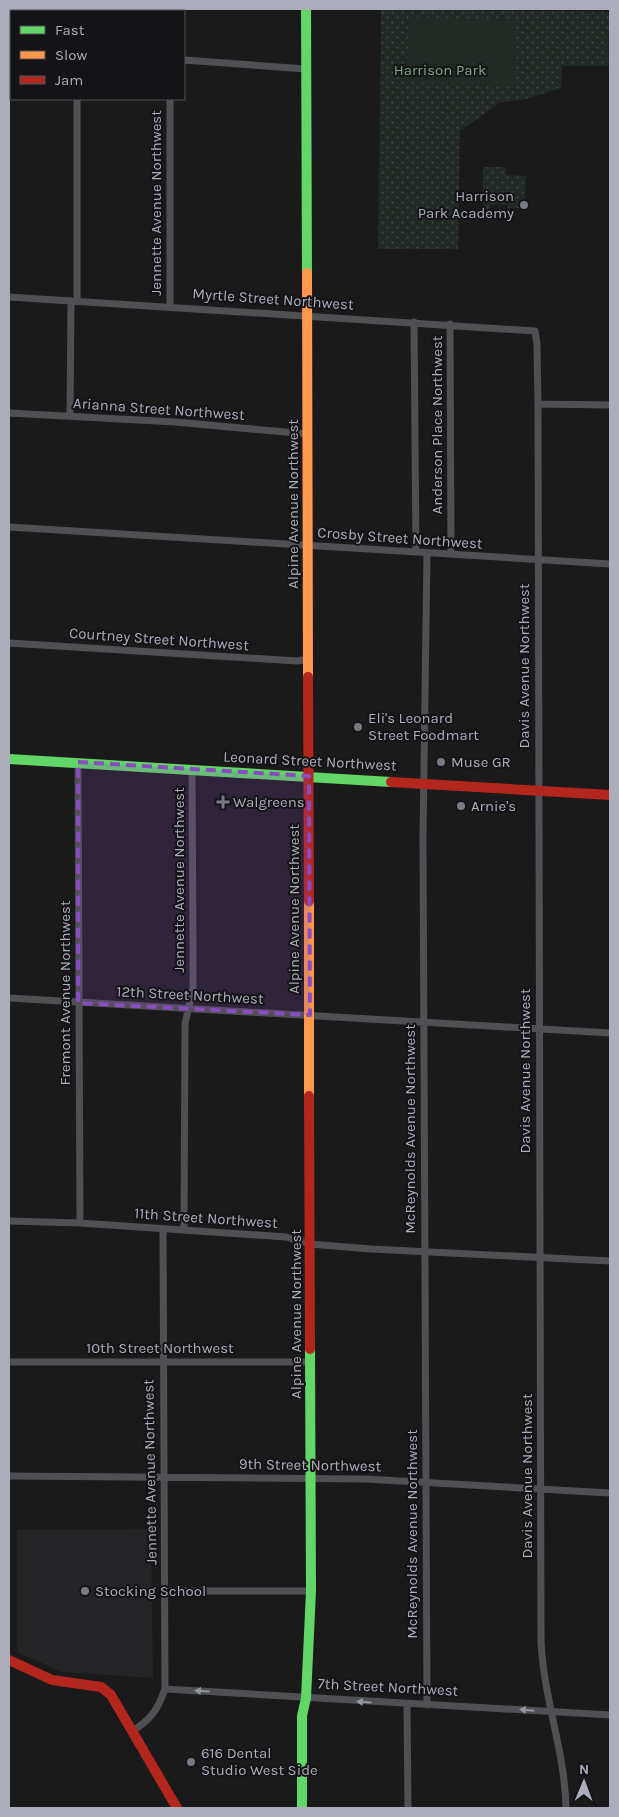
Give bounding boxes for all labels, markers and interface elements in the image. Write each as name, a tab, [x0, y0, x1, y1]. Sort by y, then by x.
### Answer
legend	[10, 10, 185, 100]
text: Fast	[55, 21, 85, 39]
text: Slow	[55, 46, 87, 64]
park label: Harrison Park	[394, 61, 486, 79]
text: Jam	[55, 71, 83, 89]
street label: Jennette Avenue Northwest	[147, 110, 165, 296]
place label: Harrison Park Academy	[418, 187, 514, 222]
marker: Harrison Park Academy	[518, 199, 530, 211]
street label: Myrtle Street Northwest	[192, 284, 355, 314]
street label: Anderson Place Northwest	[428, 335, 446, 514]
street label: Arianna Street Northwest	[73, 394, 246, 424]
street label: Alpine Avenue Northwest	[284, 419, 302, 589]
street label: Crosby Street Northwest	[317, 523, 484, 553]
street label: Davis Avenue Northwest	[515, 583, 533, 749]
street label: Courtney Street Northwest	[68, 624, 250, 654]
place label: Eli's Leonard Street Foodmart	[368, 709, 479, 744]
marker: Eli's Leonard Street Foodmart	[352, 721, 364, 733]
street label: Leonard Street Northwest	[223, 747, 397, 775]
place label: Muse GR	[451, 753, 511, 771]
marker: Muse GR	[435, 756, 447, 768]
street label: Jennette Avenue Northwest	[170, 787, 188, 973]
place label: Walgreens	[233, 793, 305, 811]
marker: Walgreens	[217, 796, 229, 808]
place label: Arnie's	[471, 797, 516, 815]
marker: Arnie's	[455, 800, 467, 812]
street label: Alpine Avenue Northwest	[285, 824, 303, 994]
street label: Fremont Avenue Northwest	[56, 900, 74, 1086]
street label: 12th Street Northwest	[116, 982, 264, 1008]
street label: Davis Avenue Northwest	[516, 988, 534, 1154]
street label: McReynolds Avenue Northwest	[401, 1024, 419, 1234]
street label: 11th Street Northwest	[134, 1204, 279, 1232]
street label: Alpine Avenue Northwest	[287, 1229, 305, 1399]
street label: 10th Street Northwest	[86, 1339, 234, 1357]
street label: Jennette Avenue Northwest	[139, 1379, 161, 1565]
street label: Davis Avenue Northwest	[518, 1393, 536, 1559]
street label: McReynolds Avenue Northwest	[403, 1429, 421, 1639]
street label: 9th Street Northwest	[239, 1455, 382, 1475]
place label: Stocking School	[95, 1582, 206, 1600]
marker: Stocking School	[79, 1585, 91, 1597]
street label: 7th Street Northwest	[317, 1674, 459, 1700]
one-way arrow	[194, 1687, 210, 1695]
one-way arrow	[356, 1697, 372, 1705]
one-way arrow	[518, 1706, 534, 1714]
place label: 616 Dental Studio West Side	[201, 1744, 318, 1779]
marker: 616 Dental Studio West Side	[185, 1756, 197, 1768]
north arrow	[559, 1757, 609, 1807]
text: N	[579, 1761, 589, 1778]

